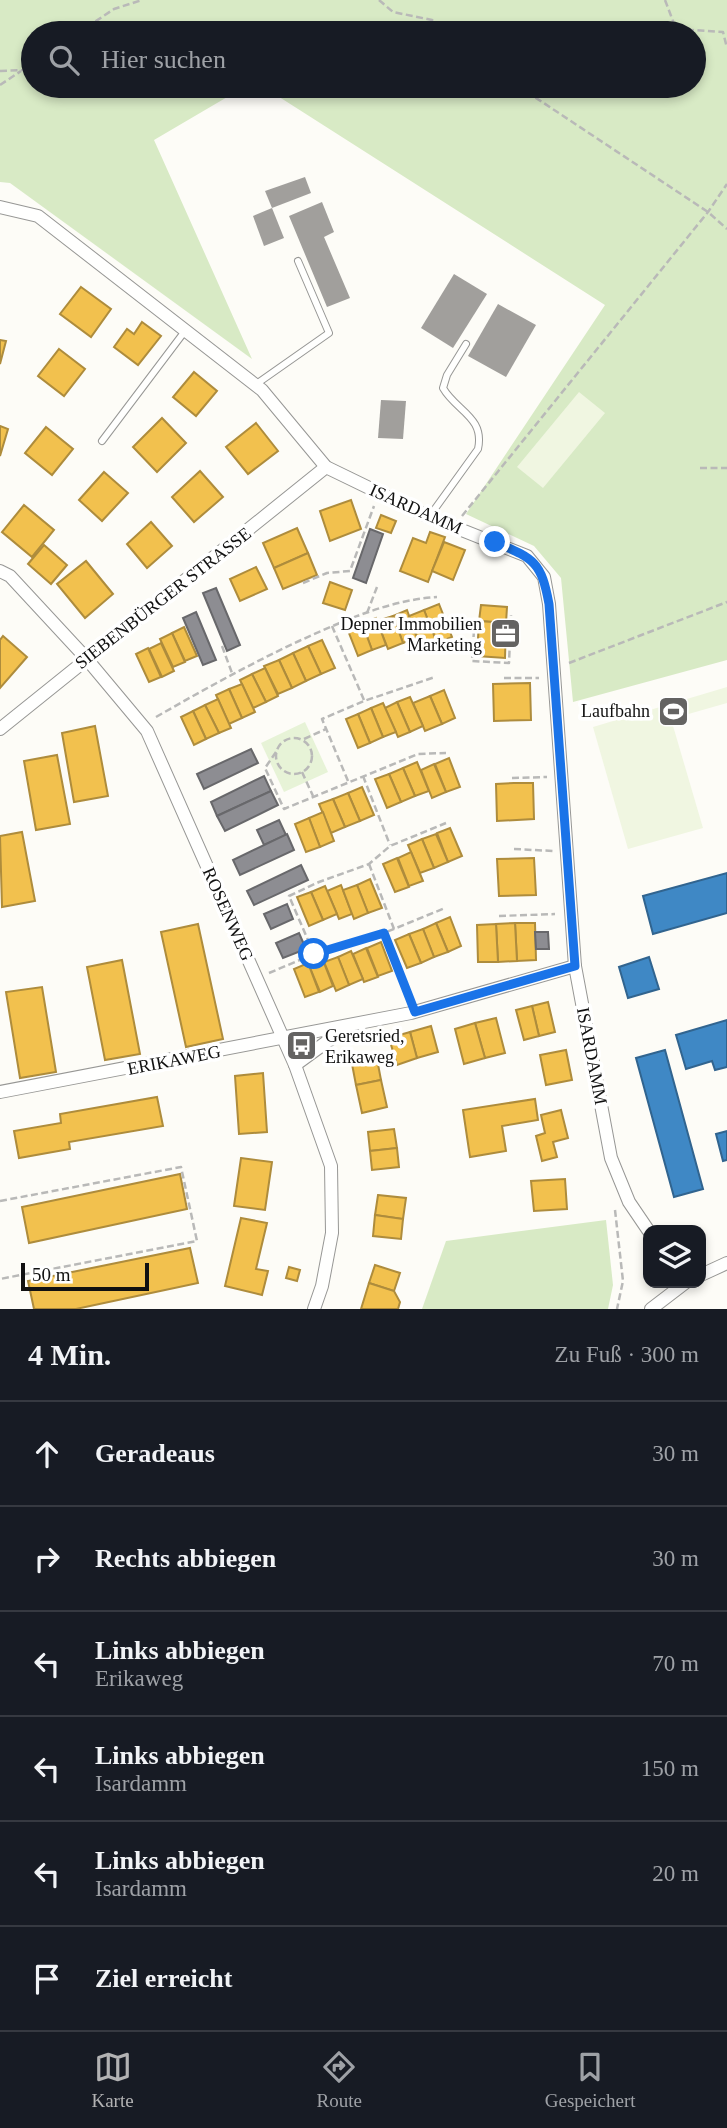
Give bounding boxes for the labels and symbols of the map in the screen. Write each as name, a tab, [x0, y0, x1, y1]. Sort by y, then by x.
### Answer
street label: ISARDAMM	[367, 480, 465, 538]
street label: SIEBENBÜRGER STRASSE	[71, 523, 255, 673]
route end	[479, 526, 510, 557]
place label: Depner Immobilien Marketing	[341, 614, 482, 655]
office icon: Depner Immobilien Marketing	[488, 617, 522, 651]
sports icon: Laufbahn	[656, 694, 690, 728]
place label: Laufbahn	[581, 701, 650, 721]
street label: ROSENWEG	[199, 864, 257, 964]
route start	[298, 938, 329, 969]
street label: ISARDAMM	[573, 1005, 611, 1107]
place label: Geretsried, Erikaweg	[325, 1026, 404, 1067]
bus stop icon: Geretsried, Erikaweg	[285, 1029, 319, 1063]
street label: ERIKAWEG	[126, 1041, 222, 1079]
scale bar	[21, 1260, 149, 1292]

